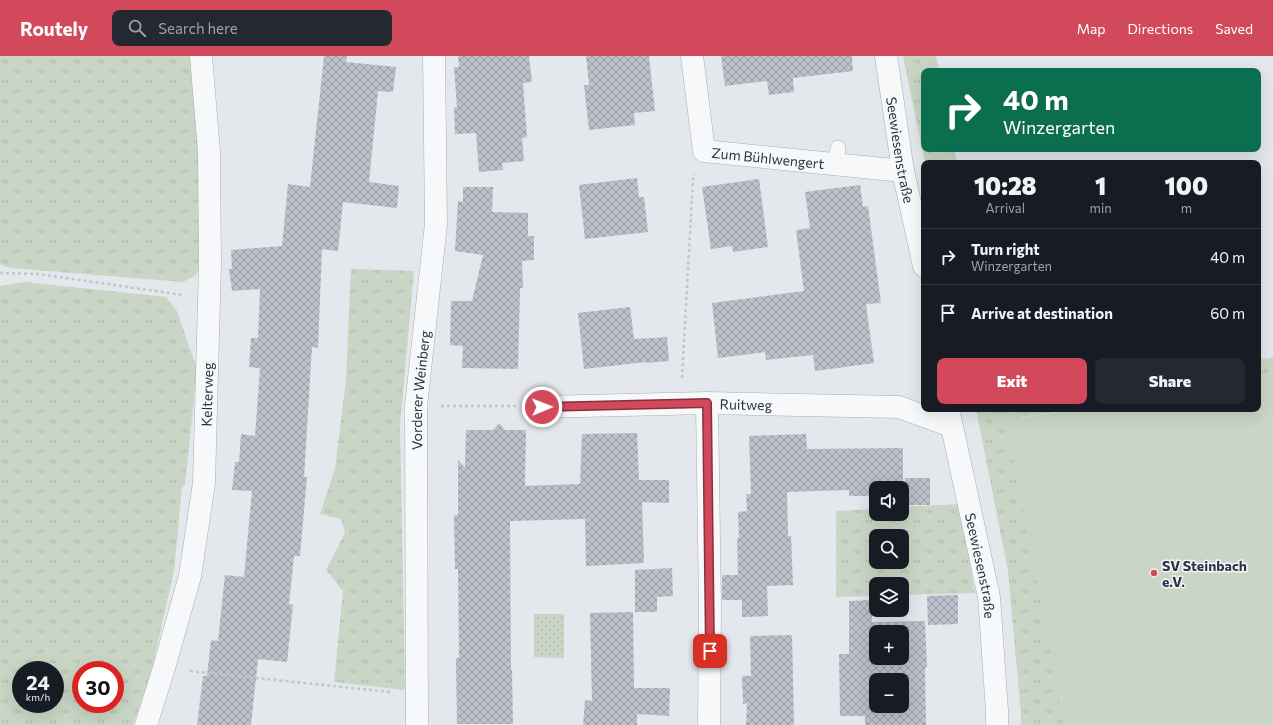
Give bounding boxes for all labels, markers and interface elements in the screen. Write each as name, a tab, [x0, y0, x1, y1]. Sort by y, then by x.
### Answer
search box	[112, 10, 392, 46]
text: Routely	[20, 17, 88, 40]
icon: search	[126, 17, 148, 39]
text: Search here	[158, 19, 238, 37]
text: Map	[1077, 20, 1106, 37]
text: Directions	[1128, 20, 1193, 37]
text: Saved	[1215, 20, 1253, 37]
text: 40 m	[1003, 82, 1069, 116]
icon: right	[937, 84, 989, 136]
street label: Seewiesenstraße	[884, 96, 918, 205]
text: Winzergarten	[1003, 116, 1115, 138]
street label: Zum Bühlwengert	[711, 143, 825, 172]
text: 10:28	[974, 171, 1037, 200]
text: 1	[1095, 171, 1106, 200]
text: 100	[1165, 171, 1208, 200]
text: Arrival	[986, 200, 1025, 216]
text: min	[1090, 200, 1112, 216]
text: m	[1181, 200, 1192, 216]
text: Turn right	[971, 240, 1040, 258]
icon: right	[937, 246, 959, 268]
text: 40 m	[1210, 248, 1245, 266]
text: Winzergarten	[971, 258, 1052, 274]
icon: arrive	[937, 302, 959, 324]
text: Arrive at destination	[971, 304, 1113, 322]
text: 60 m	[1210, 304, 1245, 322]
street label: Vorderer Weinberg	[407, 329, 433, 450]
button: Exit	[937, 358, 1087, 404]
button: Share	[1095, 358, 1245, 404]
street label: Kelterweg	[197, 362, 216, 427]
position arrow	[521, 386, 563, 428]
street label: Ruitweg	[720, 395, 773, 413]
map controls	[869, 481, 909, 713]
button: sound	[869, 481, 909, 521]
street label: Seewiesenstraße	[962, 511, 999, 619]
button: search	[869, 529, 909, 569]
place label: SV Steinbach e.V.	[1162, 557, 1247, 590]
marker: SV Steinbach e.V.	[1149, 568, 1159, 578]
button: layers	[869, 577, 909, 617]
button: +	[869, 625, 909, 665]
pin	[693, 634, 727, 668]
icon: arrive	[699, 640, 721, 662]
speed limit sign: 30	[72, 661, 124, 713]
text: 24	[26, 670, 50, 694]
button: −	[869, 673, 909, 713]
text: km/h	[26, 691, 50, 703]

